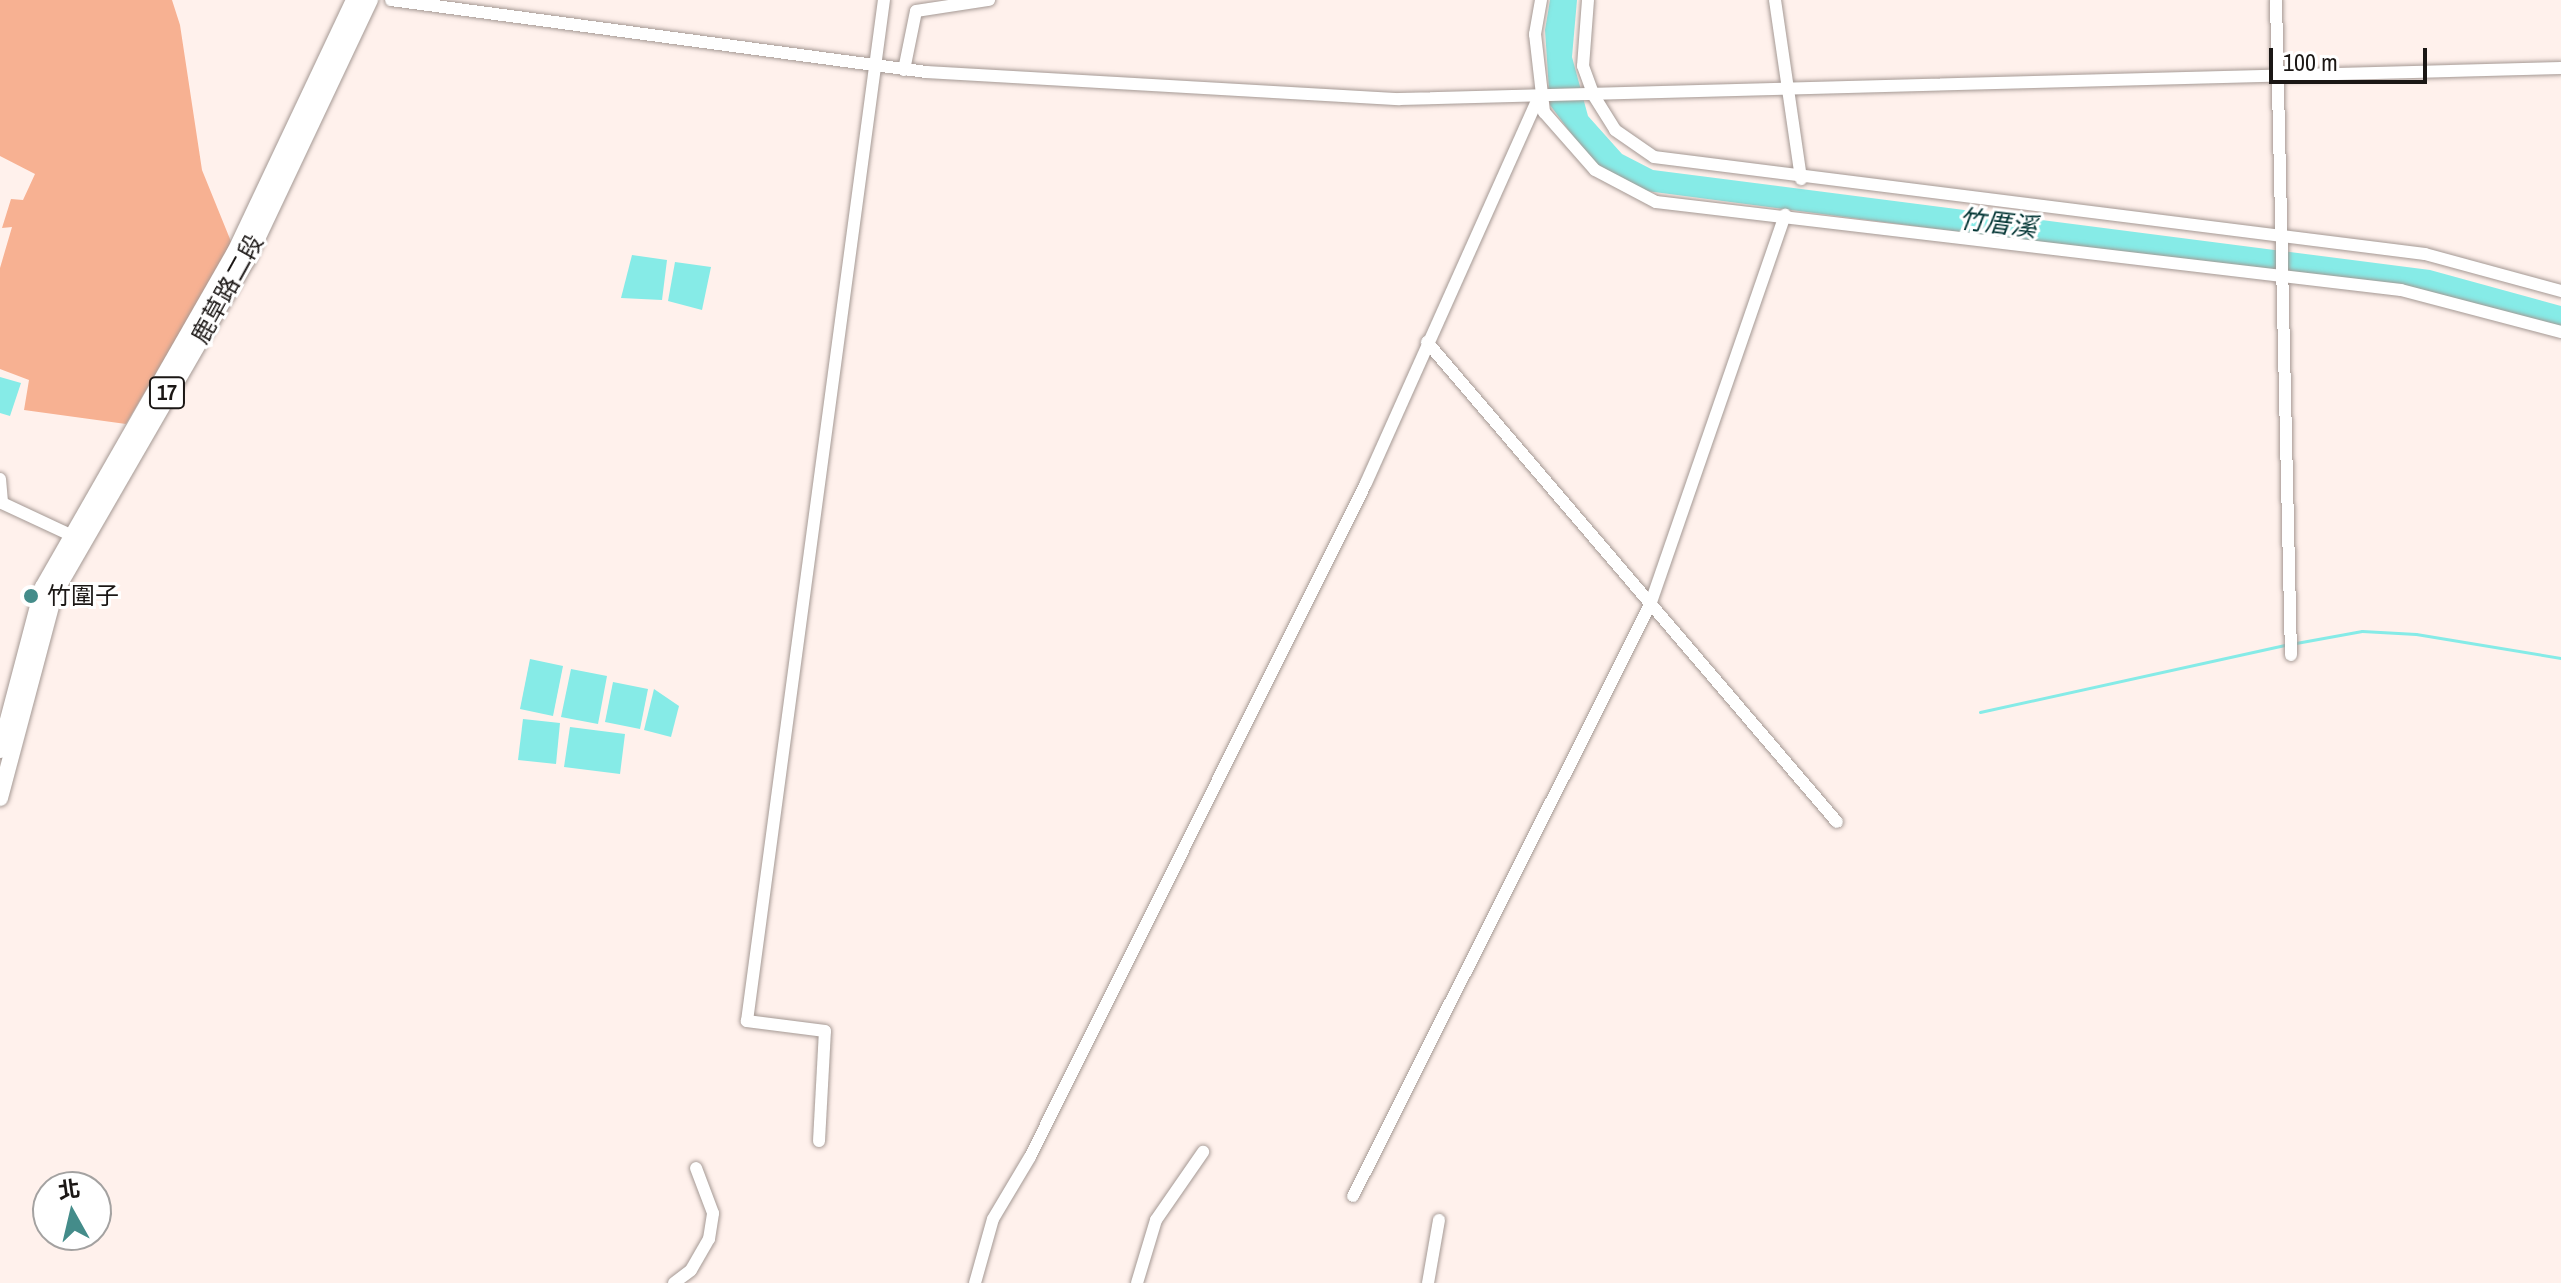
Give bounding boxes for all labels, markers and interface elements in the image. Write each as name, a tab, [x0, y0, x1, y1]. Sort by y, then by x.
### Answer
scale bar	[2273, 32, 2431, 82]
text: 100 m	[2283, 46, 2338, 78]
water label: 竹厝溪	[1957, 203, 2039, 243]
street label: 鹿草路二段	[185, 230, 269, 348]
road number: 17	[147, 375, 187, 411]
place label: 竹圍子	[47, 582, 119, 610]
marker: 竹圍子	[22, 587, 40, 605]
north arrow	[32, 1171, 112, 1251]
text: 北	[56, 1173, 82, 1206]

